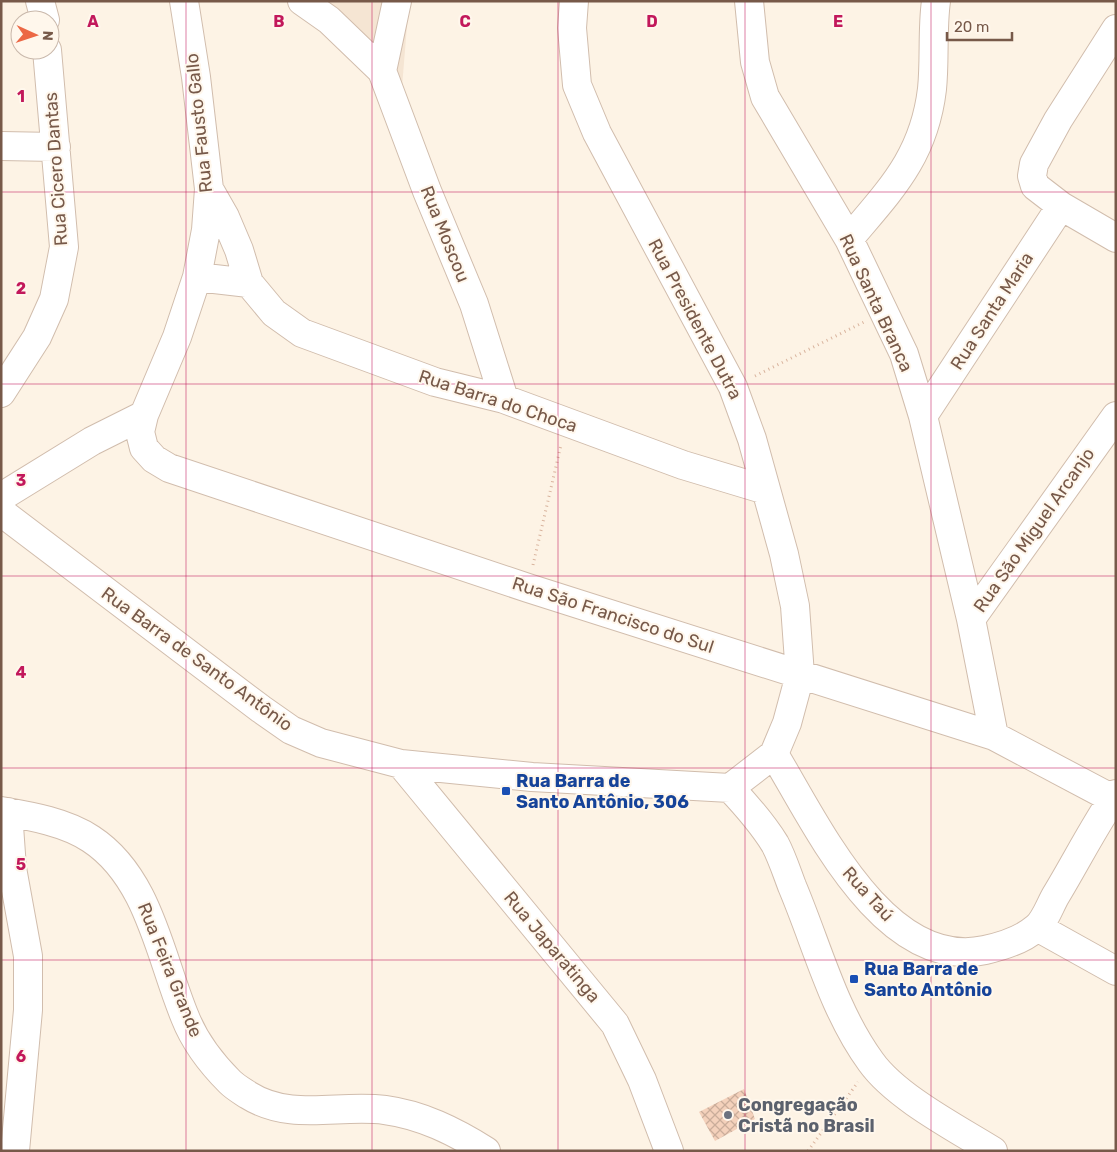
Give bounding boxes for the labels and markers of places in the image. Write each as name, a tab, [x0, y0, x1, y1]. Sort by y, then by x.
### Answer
place label: Rua Barra de Santo Antônio, 306	[516, 770, 689, 813]
marker: Rua Barra de Santo Antônio, 306	[500, 785, 512, 797]
place label: Rua Barra de Santo Antônio	[864, 958, 992, 1001]
marker: Rua Barra de Santo Antônio	[848, 973, 860, 985]
place label: Congregação Cristã no Brasil	[738, 1094, 875, 1137]
marker: Congregação Cristã no Brasil	[722, 1109, 734, 1121]

